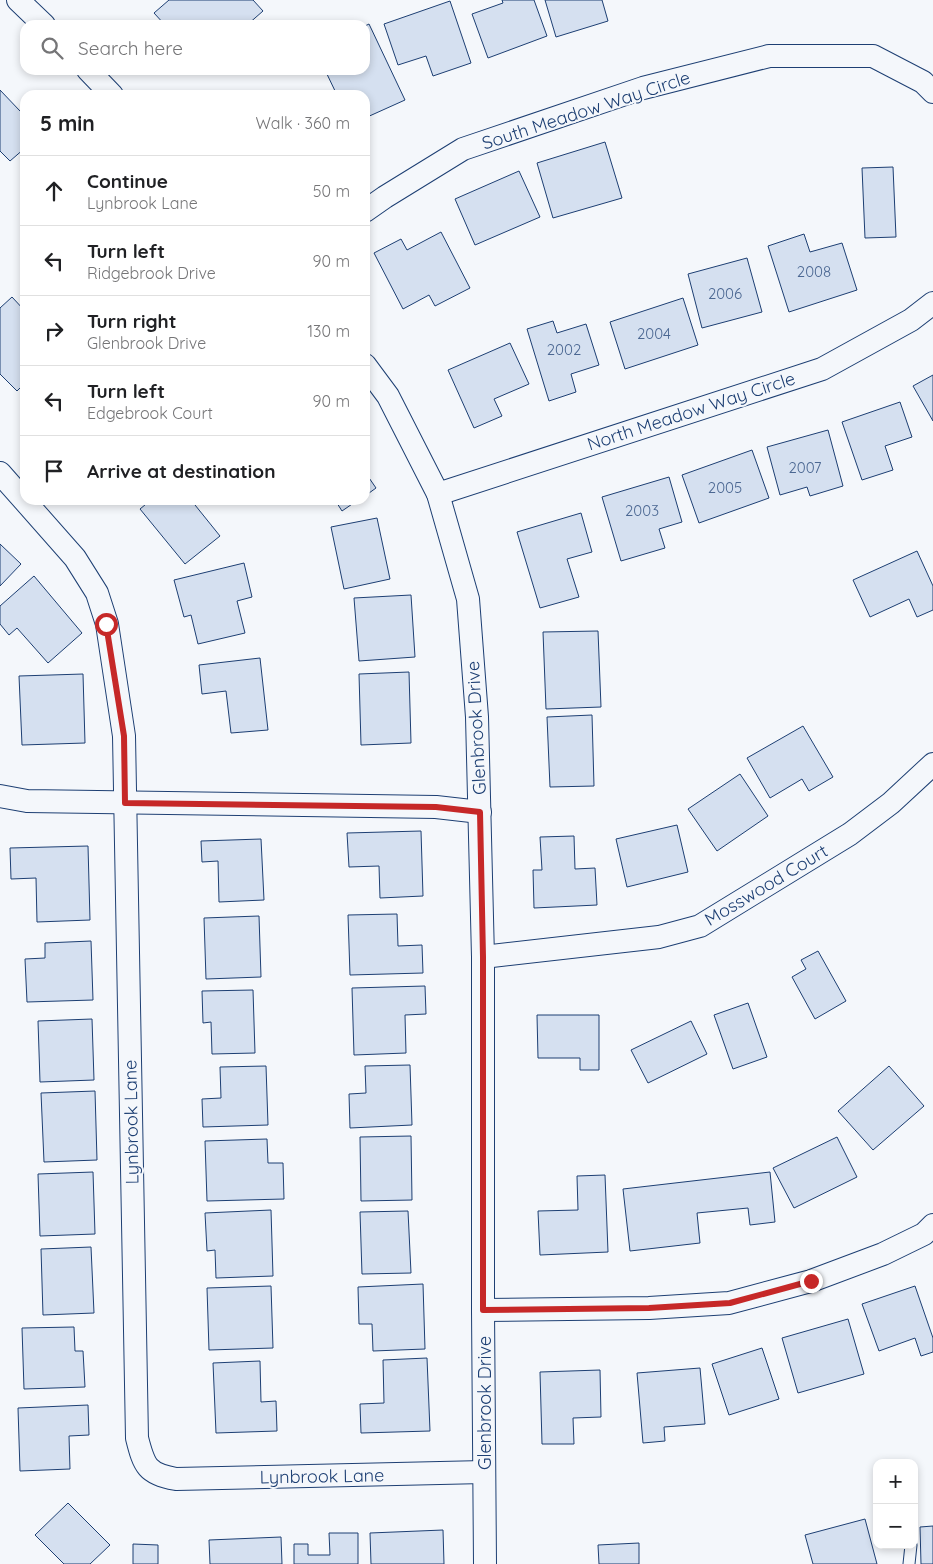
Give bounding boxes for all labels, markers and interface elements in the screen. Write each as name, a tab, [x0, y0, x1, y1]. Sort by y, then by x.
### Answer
search box	[20, 20, 370, 75]
icon: search	[38, 34, 66, 62]
text: Search here	[78, 36, 183, 60]
street label: South Meadow Way Circle	[479, 65, 693, 155]
text: 5 min	[40, 110, 95, 136]
text: Walk · 360 m	[255, 113, 350, 133]
text: Continue	[87, 169, 168, 193]
icon: ahead	[40, 177, 68, 205]
text: 50 m	[313, 181, 350, 201]
text: Lynbrook Lane	[87, 193, 198, 213]
text: Turn left	[87, 239, 165, 263]
icon: left	[40, 247, 68, 275]
text: 90 m	[313, 251, 350, 271]
house number: 2008	[797, 262, 831, 281]
text: Ridgebrook Drive	[87, 263, 216, 283]
house number: 2006	[708, 284, 742, 303]
text: Turn right	[87, 309, 176, 333]
icon: right	[40, 317, 68, 345]
text: 130 m	[307, 321, 350, 341]
house number: 2004	[637, 324, 671, 343]
text: Glenbrook Drive	[87, 333, 206, 353]
house number: 2002	[547, 340, 581, 359]
street label: North Meadow Way Circle	[584, 366, 798, 456]
text: Turn left	[87, 379, 165, 403]
icon: left	[40, 387, 68, 415]
text: 90 m	[313, 391, 350, 411]
text: Edgebrook Court	[87, 403, 213, 423]
icon: arrive	[40, 457, 68, 485]
house number: 2007	[788, 458, 822, 477]
text: Arrive at destination	[87, 459, 276, 483]
house number: 2005	[708, 478, 742, 497]
house number: 2003	[625, 501, 659, 520]
route start	[95, 613, 118, 636]
street label: Glenbrook Drive	[461, 660, 491, 796]
street label: Mosswood Court	[700, 839, 832, 931]
street label: Lynbrook Lane	[118, 1060, 144, 1184]
route end	[800, 1270, 823, 1293]
street label: Glenbrook Drive	[473, 1336, 496, 1470]
map controls	[873, 1459, 918, 1549]
button: +	[873, 1459, 918, 1504]
street label: Lynbrook Lane	[260, 1463, 384, 1489]
button: −	[873, 1504, 918, 1549]

